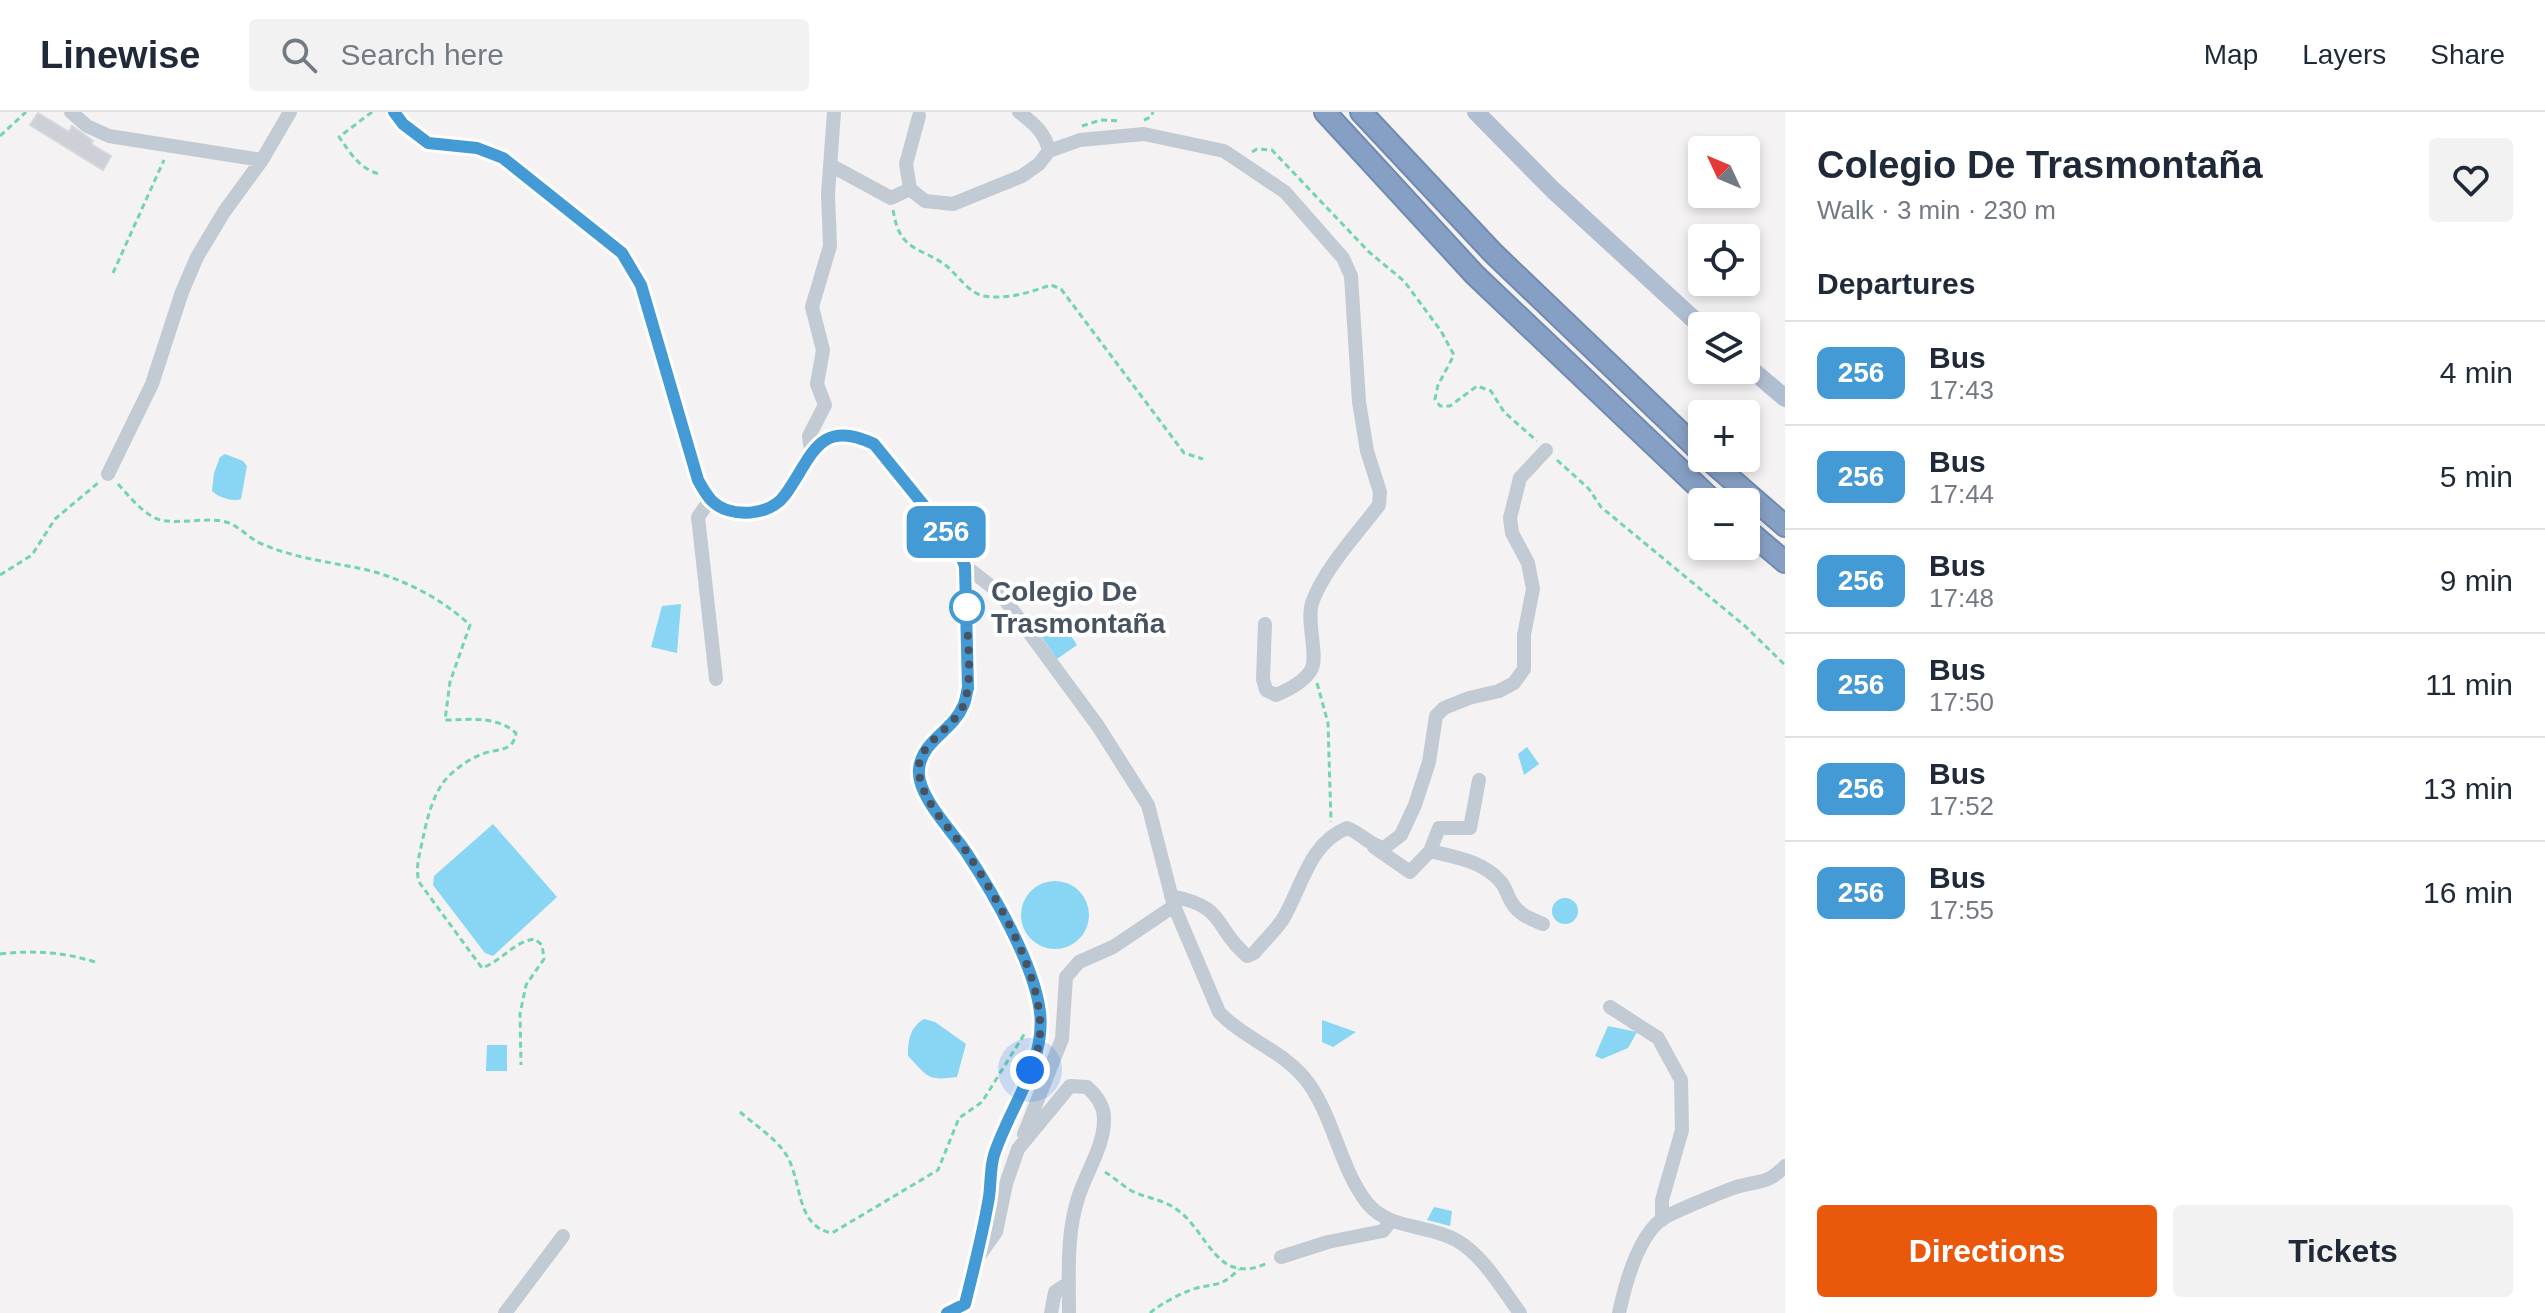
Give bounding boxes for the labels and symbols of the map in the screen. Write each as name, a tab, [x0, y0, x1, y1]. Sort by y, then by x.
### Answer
north arrow	[1688, 136, 1760, 208]
line badge: 256	[900, 506, 992, 558]
place label: Colegio De Trasmontaña	[991, 576, 1166, 639]
marker: Colegio De Trasmontaña	[950, 590, 984, 624]
your location	[1010, 1050, 1050, 1090]

